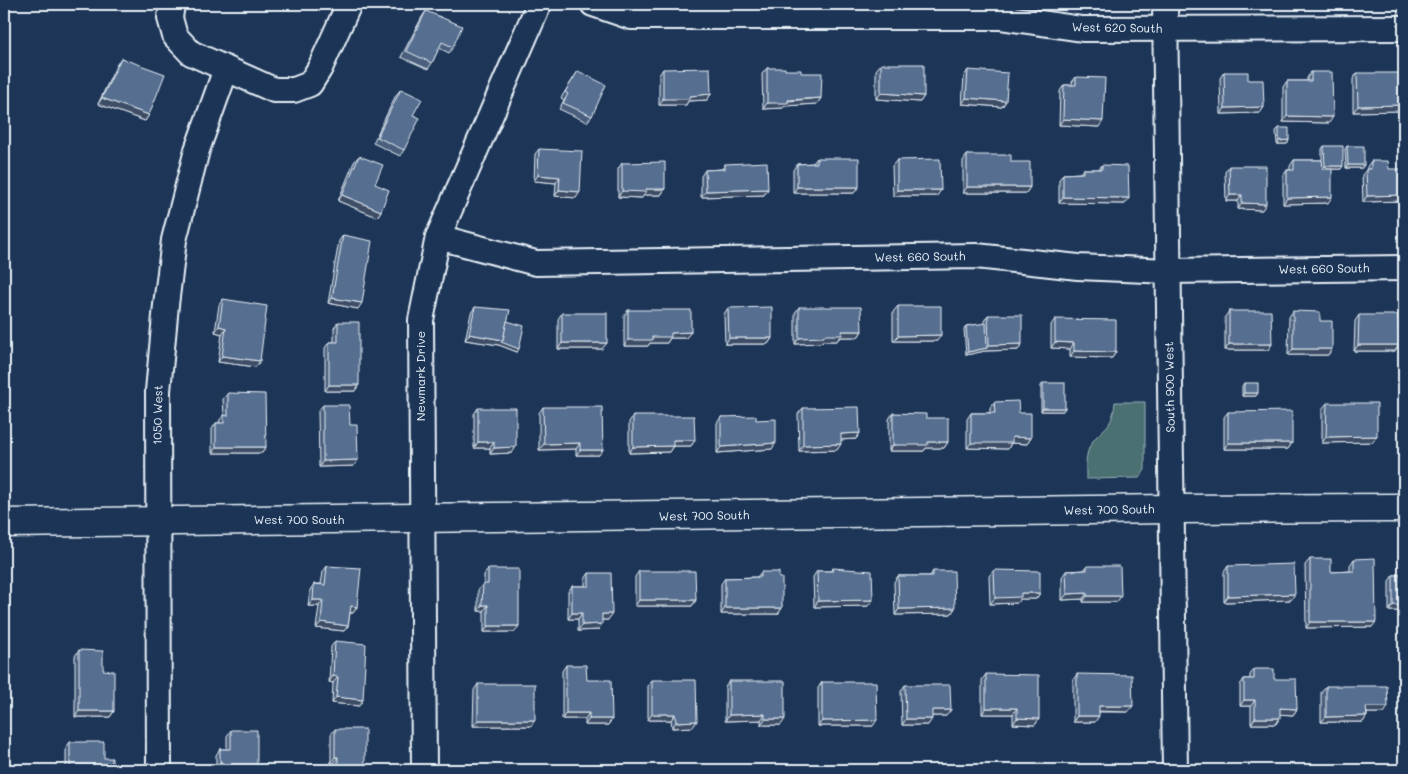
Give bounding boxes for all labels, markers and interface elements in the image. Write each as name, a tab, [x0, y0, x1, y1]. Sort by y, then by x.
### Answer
street label: West 620 South	[1072, 18, 1163, 36]
street label: West 660 South	[874, 247, 966, 265]
street label: West 660 South	[1278, 259, 1370, 277]
street label: Newmark Drive	[412, 331, 428, 421]
street label: South 900 West	[1160, 341, 1178, 433]
street label: 1050 West	[148, 385, 166, 445]
street label: West 700 South	[1063, 500, 1155, 518]
street label: West 700 South	[658, 506, 750, 524]
street label: West 700 South	[254, 511, 345, 527]

